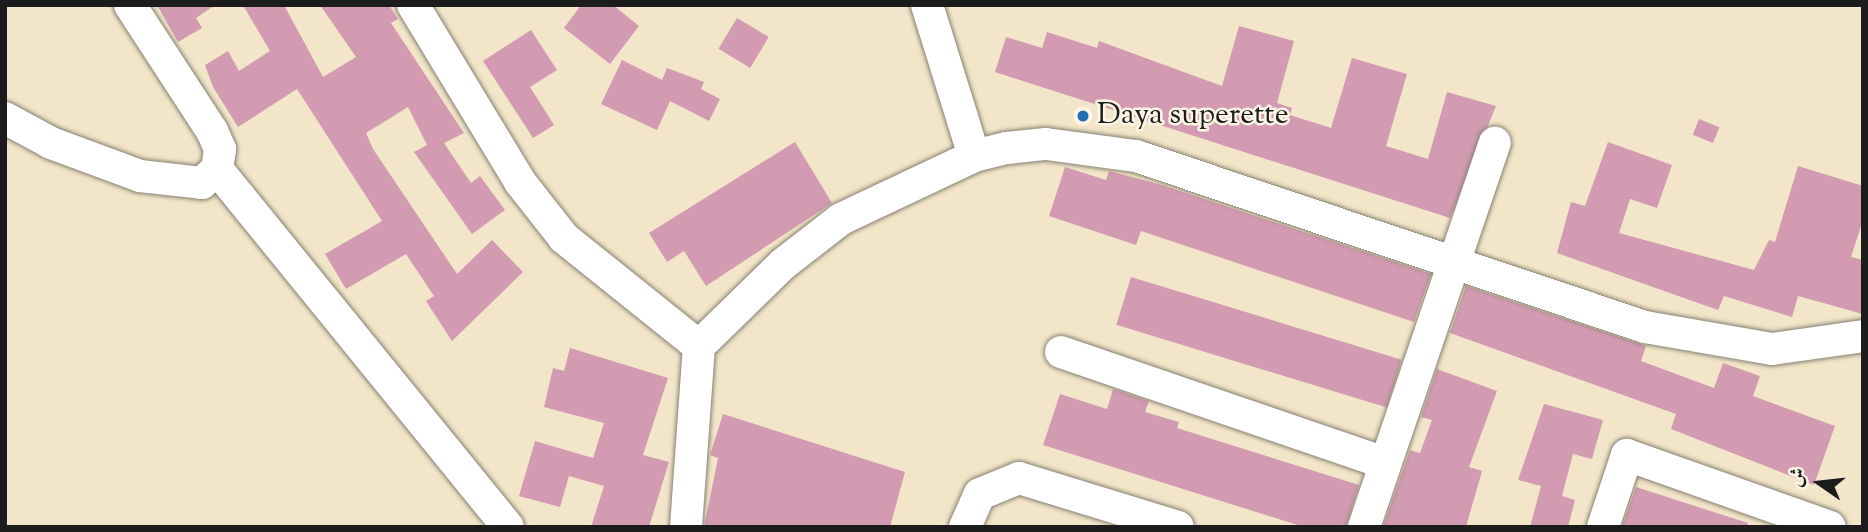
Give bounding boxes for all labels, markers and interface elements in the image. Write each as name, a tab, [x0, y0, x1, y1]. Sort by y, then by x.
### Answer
place label: Daya superette	[1097, 98, 1289, 134]
marker: Daya superette	[1075, 108, 1091, 124]
north arrow	[1784, 448, 1854, 518]
text: ش	[1783, 465, 1814, 490]

